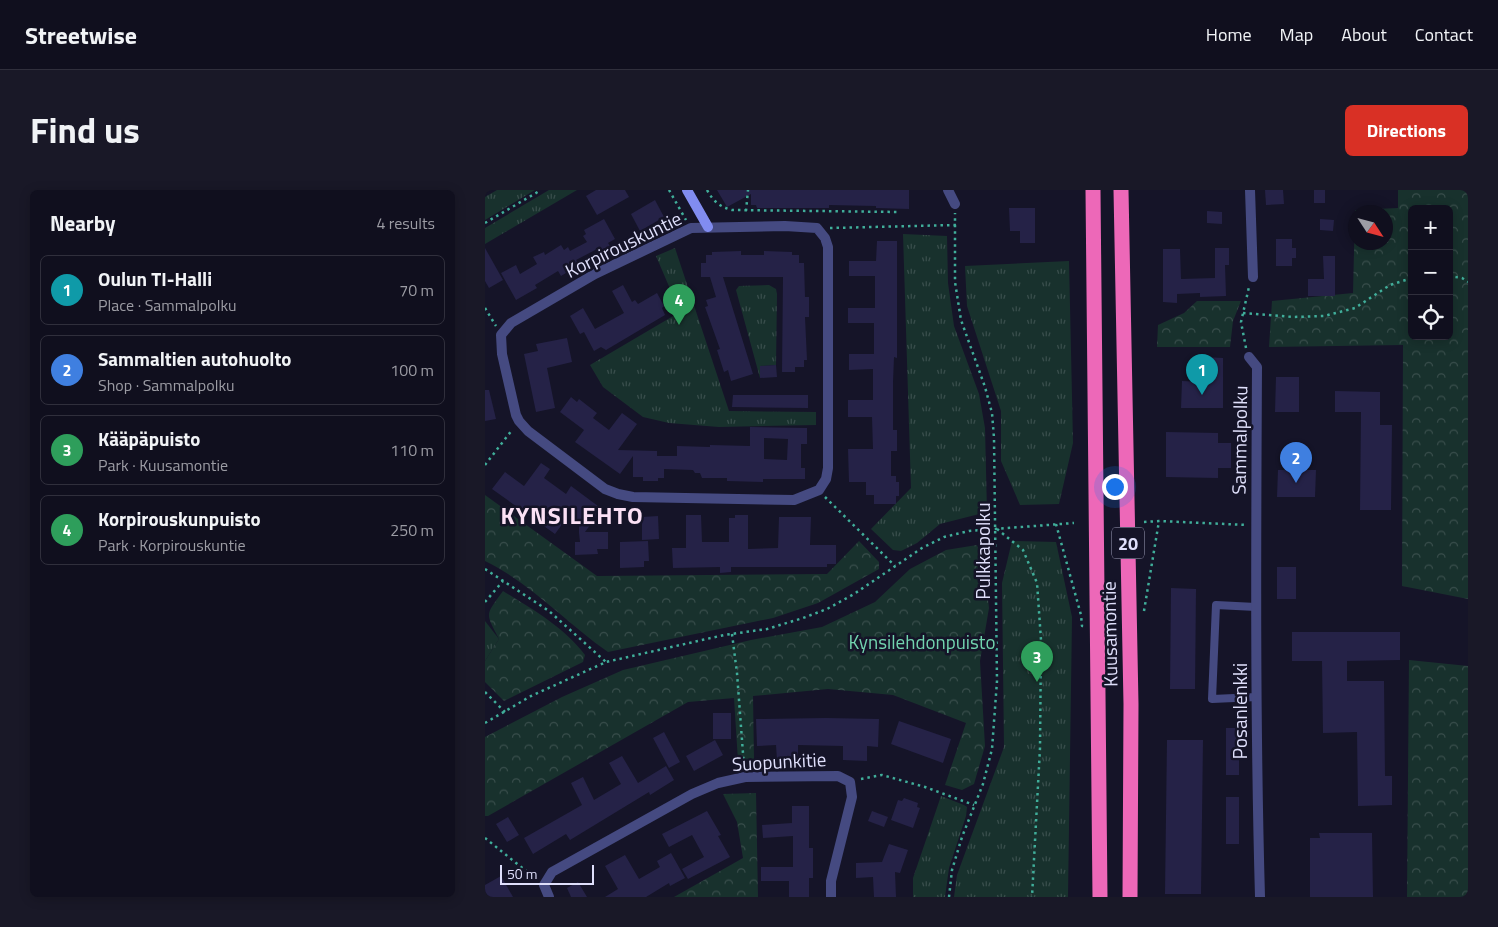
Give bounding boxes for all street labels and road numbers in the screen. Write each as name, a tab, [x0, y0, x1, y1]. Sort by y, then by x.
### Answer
street label: Korpirouskuntie	[560, 203, 686, 285]
street label: Sammalpolku	[1224, 385, 1254, 495]
street label: Pulkkapolku	[968, 502, 997, 600]
road number: 20	[1112, 528, 1144, 558]
street label: Kuusamontie	[1094, 581, 1124, 687]
street label: Posanlenkki	[1225, 663, 1254, 759]
street label: Suopunkitie	[731, 744, 827, 778]

